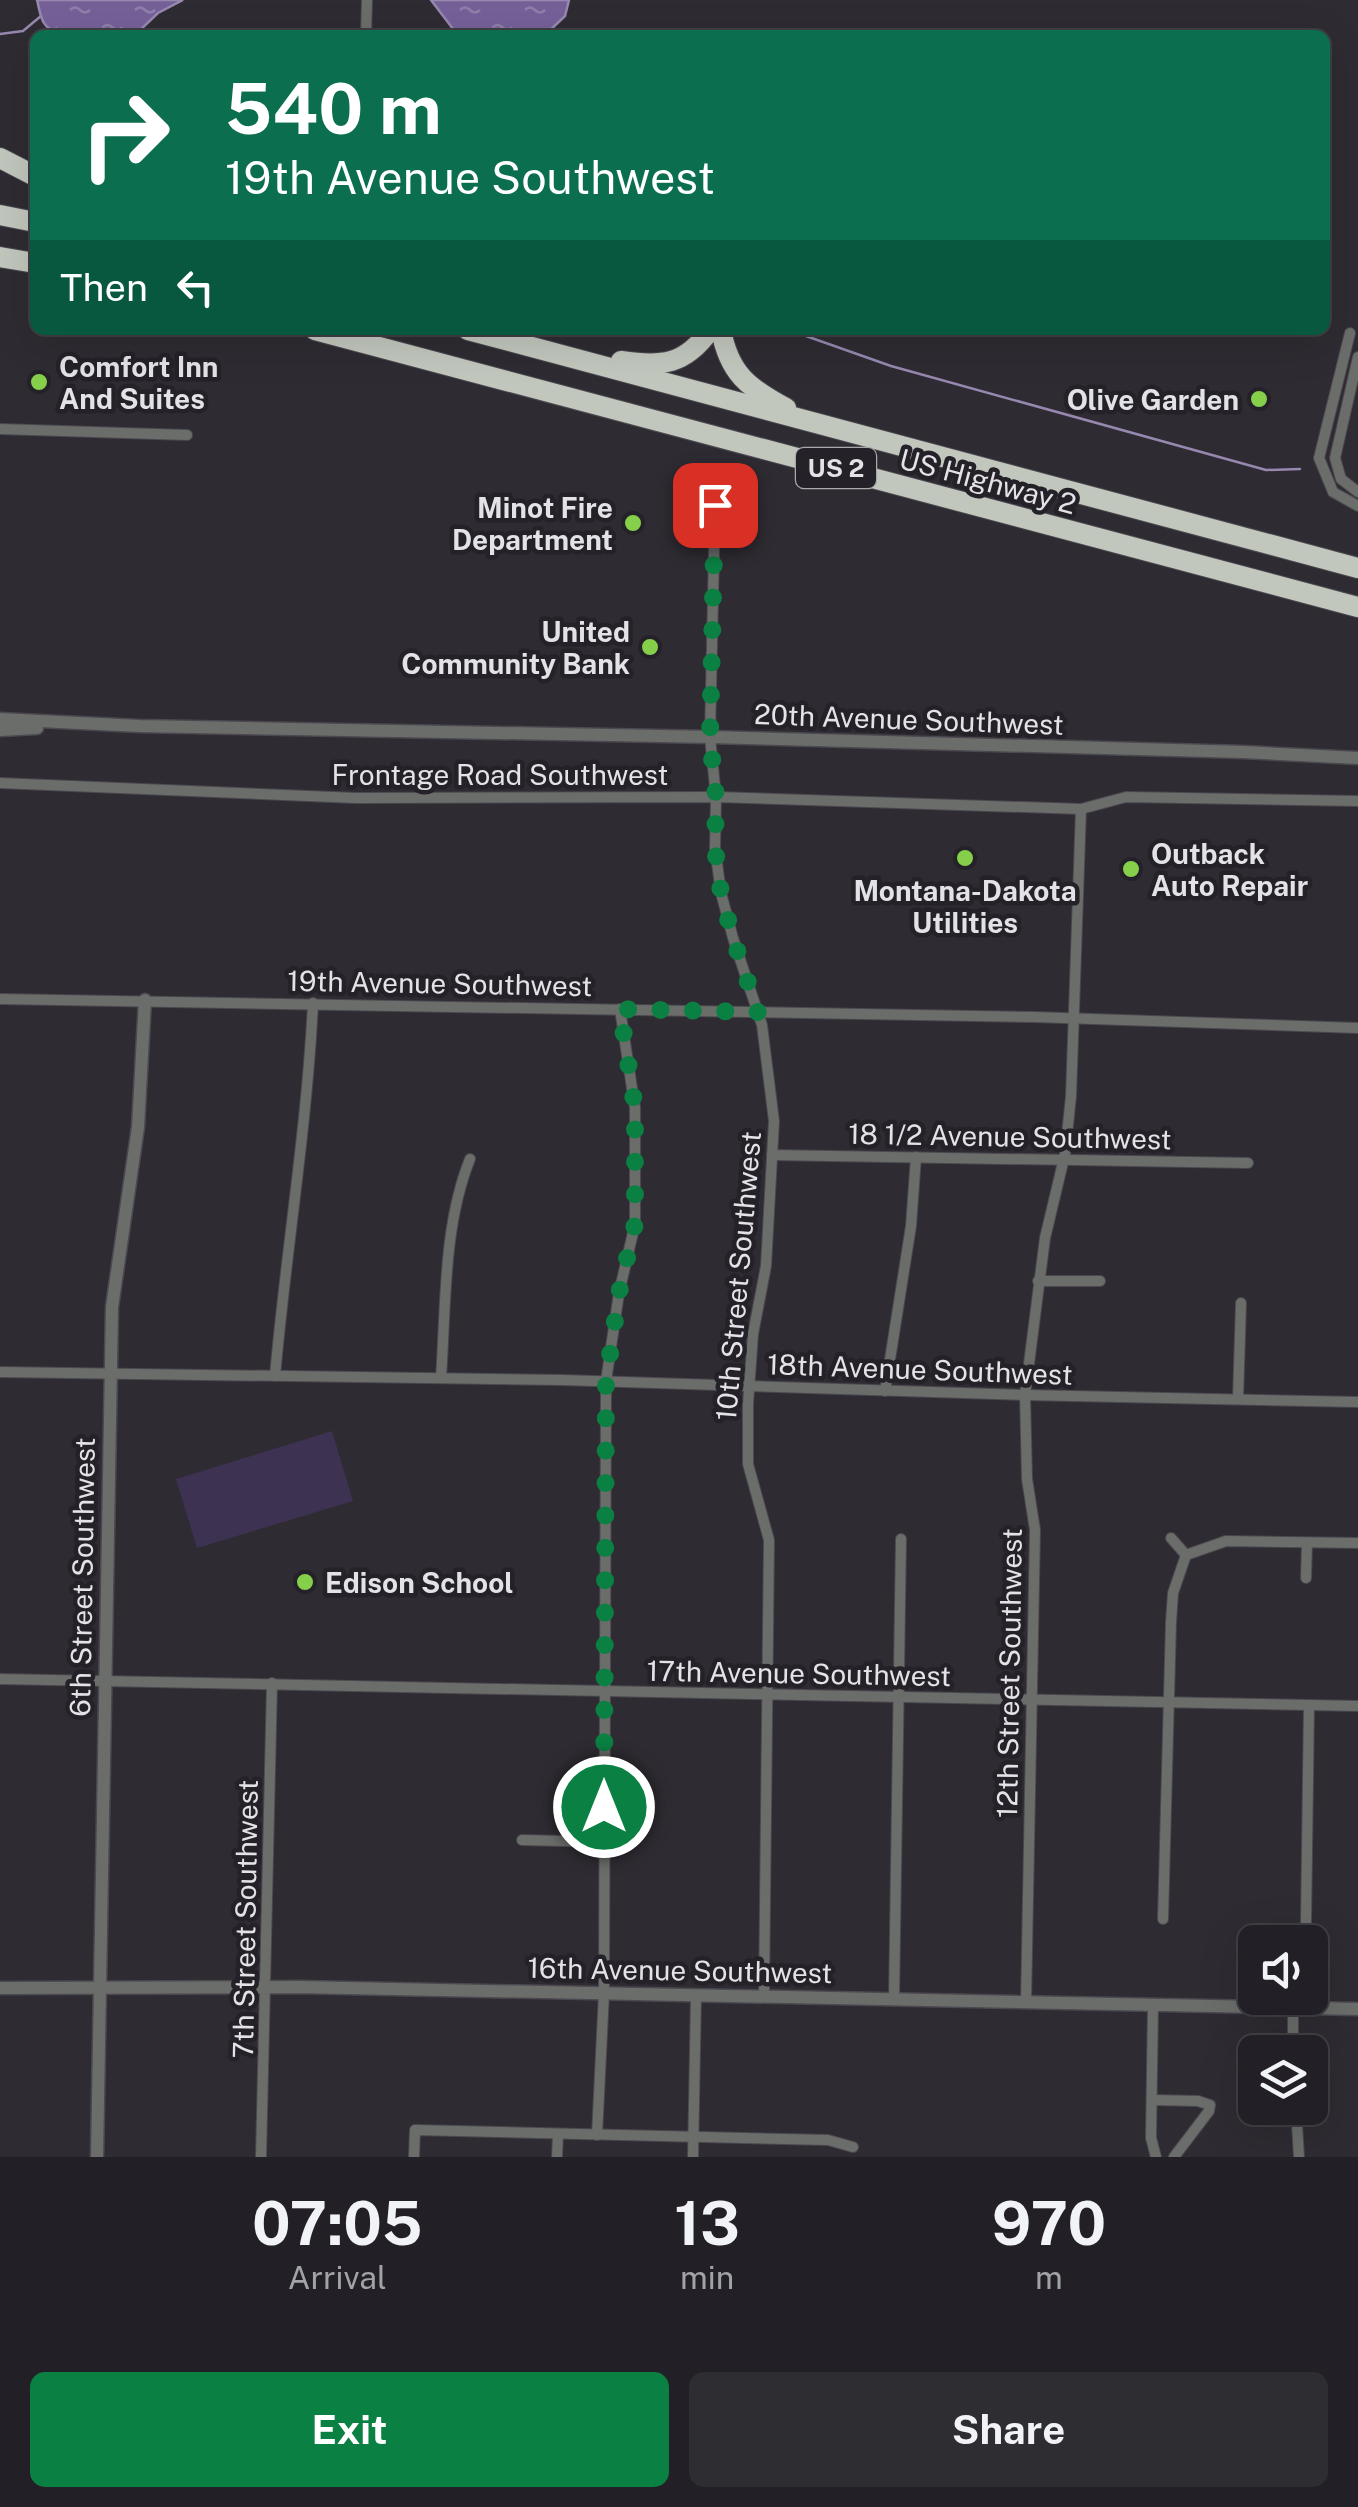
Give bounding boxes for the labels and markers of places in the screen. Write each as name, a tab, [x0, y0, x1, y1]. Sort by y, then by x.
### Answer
place label: Comfort Inn And Suites	[59, 350, 218, 415]
marker: Comfort Inn And Suites	[28, 371, 50, 393]
place label: Olive Garden	[1067, 383, 1239, 416]
marker: Olive Garden	[1248, 388, 1270, 410]
pin	[673, 463, 758, 548]
place label: Minot Fire Department	[452, 491, 613, 556]
marker: Minot Fire Department	[622, 512, 644, 534]
place label: United Community Bank	[401, 615, 630, 680]
marker: United Community Bank	[639, 636, 661, 658]
place label: Outback Auto Repair	[1151, 837, 1308, 902]
marker: Montana-Dakota Utilities	[954, 847, 976, 869]
marker: Outback Auto Repair	[1120, 858, 1142, 880]
place label: Montana-Dakota Utilities	[853, 874, 1077, 939]
place label: Edison School	[325, 1566, 514, 1599]
marker: Edison School	[294, 1571, 316, 1593]

